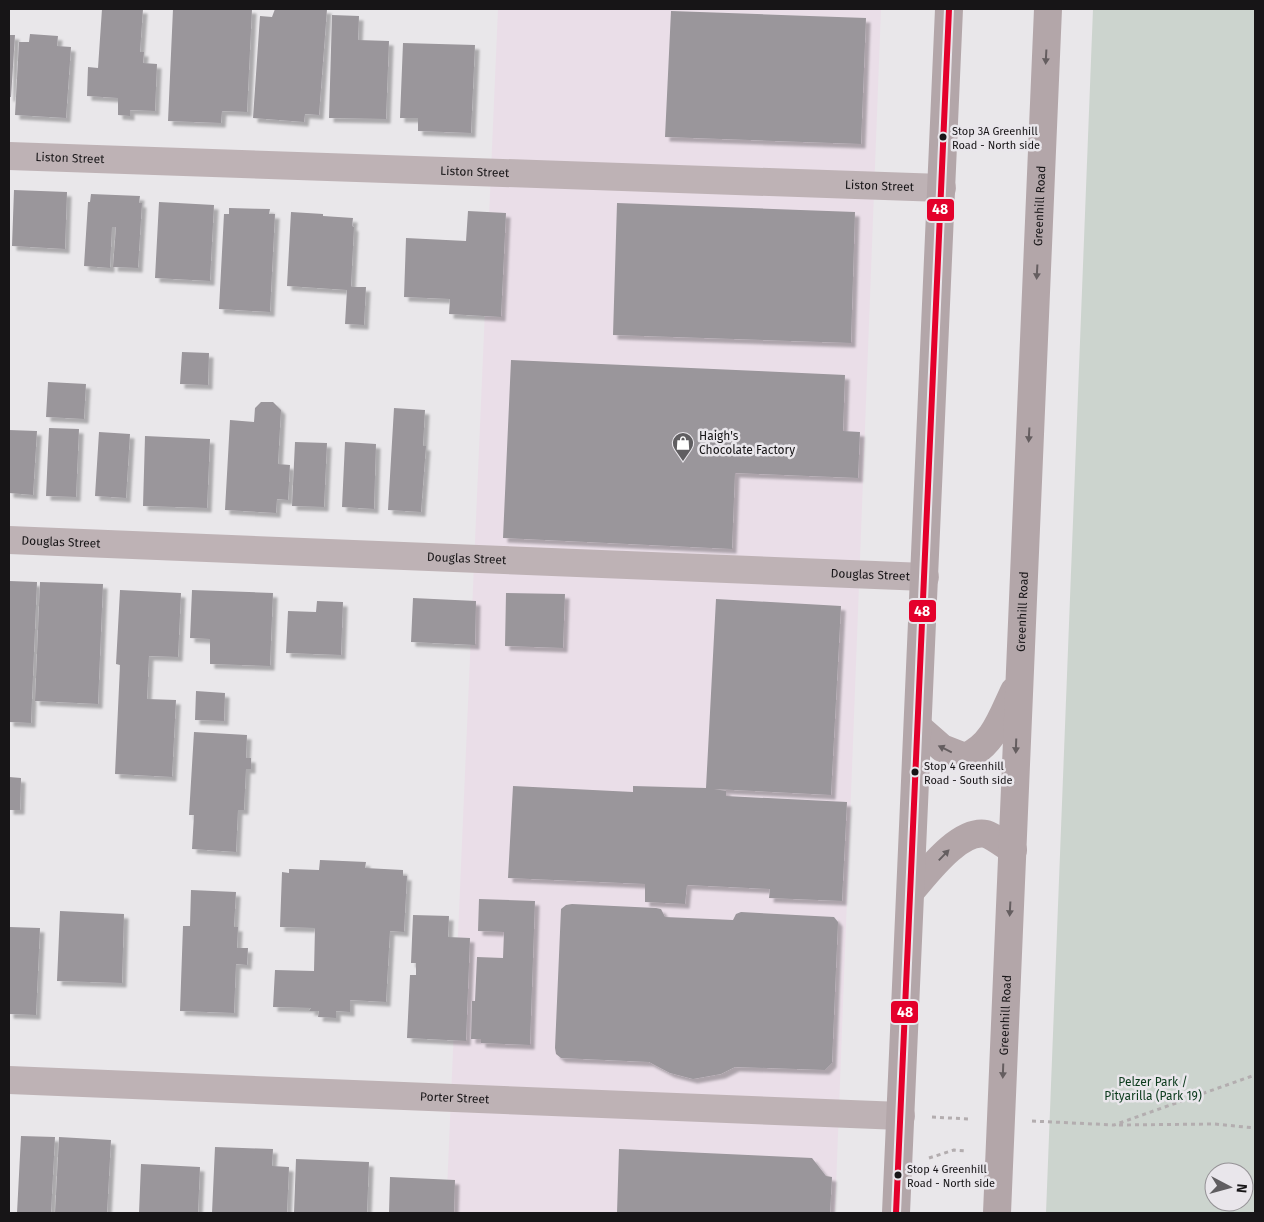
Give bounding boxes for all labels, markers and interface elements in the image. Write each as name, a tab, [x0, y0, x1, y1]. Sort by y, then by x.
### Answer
one-way arrow	[1042, 50, 1050, 66]
place label: Stop 3A Greenhill Road - North side	[952, 125, 1040, 152]
marker: Stop 3A Greenhill Road - North side	[938, 132, 948, 142]
street label: Liston Street	[35, 150, 105, 166]
street label: Liston Street	[440, 164, 510, 180]
street label: Greenhill Road	[1031, 165, 1048, 246]
street label: Liston Street	[845, 178, 915, 194]
line badge: 48	[926, 198, 955, 222]
text: 48	[932, 201, 948, 218]
one-way arrow	[1032, 265, 1040, 281]
one-way arrow	[1025, 427, 1033, 443]
place label: Haigh's Chocolate Factory	[699, 429, 795, 457]
shop icon: Haigh's Chocolate Factory	[671, 431, 695, 462]
street label: Douglas Street	[21, 534, 102, 551]
street label: Douglas Street	[427, 550, 507, 567]
street label: Douglas Street	[830, 566, 911, 583]
street label: Greenhill Road	[1014, 571, 1031, 652]
line badge: 48	[908, 599, 937, 623]
text: 48	[914, 603, 930, 620]
one-way arrow	[1012, 739, 1020, 755]
one-way arrow	[938, 745, 952, 753]
place label: Stop 4 Greenhill Road - South side	[924, 760, 1013, 787]
marker: Stop 4 Greenhill Road - South side	[910, 767, 920, 777]
one-way arrow	[938, 849, 950, 861]
one-way arrow	[1005, 901, 1013, 917]
street label: Greenhill Road	[997, 975, 1014, 1056]
line badge: 48	[890, 1000, 919, 1024]
text: 48	[897, 1004, 913, 1021]
one-way arrow	[999, 1063, 1007, 1079]
park label: Pelzer Park / Pityarilla (Park 19)	[1104, 1075, 1202, 1103]
street label: Porter Street	[420, 1090, 490, 1106]
north arrow	[1204, 1162, 1254, 1212]
place label: Stop 4 Greenhill Road - North side	[907, 1163, 995, 1190]
marker: Stop 4 Greenhill Road - North side	[893, 1170, 903, 1180]
text: N	[1232, 1183, 1250, 1194]

